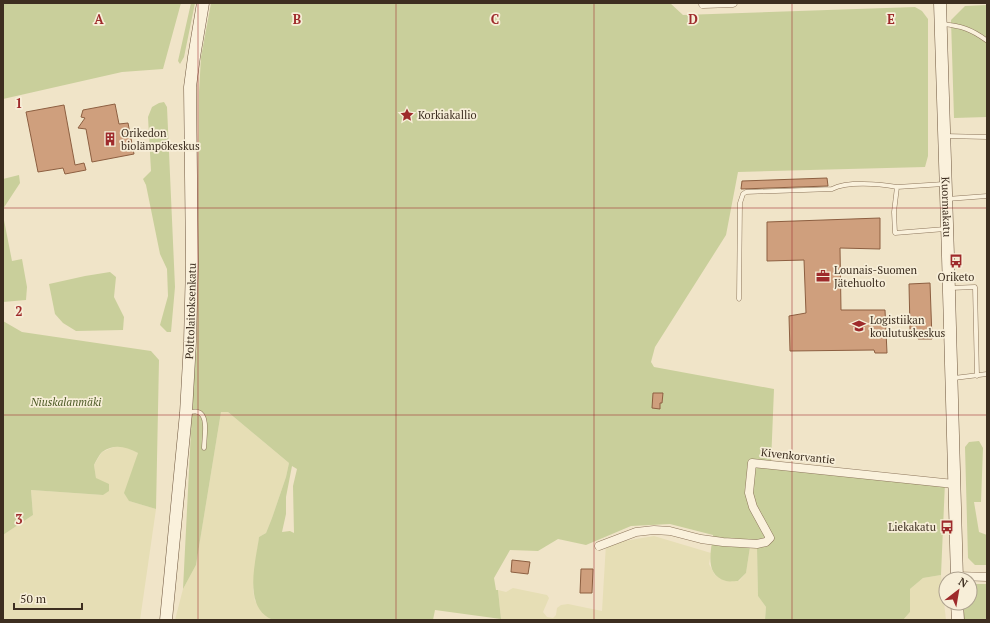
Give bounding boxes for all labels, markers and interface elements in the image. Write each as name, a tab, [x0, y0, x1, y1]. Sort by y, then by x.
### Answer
text: A	[94, 10, 104, 28]
text: B	[293, 10, 301, 28]
text: C	[491, 10, 499, 28]
text: D	[688, 10, 698, 28]
text: E	[887, 10, 895, 28]
text: 1	[15, 94, 23, 112]
place icon: Korkiakallio	[399, 107, 415, 123]
place label: Korkiakallio	[418, 108, 477, 122]
place label: Orikedon biolämpökeskus	[121, 126, 200, 153]
building icon: Orikedon biolämpökeskus	[102, 131, 118, 147]
street label: Kuormakatu	[938, 176, 954, 238]
bus stop icon: Oriketo	[948, 253, 964, 269]
street label: Polttolaitoksenkatu	[182, 262, 199, 360]
place label: Lounais-Suomen Jätehuolto	[834, 263, 918, 290]
office icon: Lounais-Suomen Jätehuolto	[815, 268, 831, 284]
place label: Oriketo	[938, 270, 974, 284]
text: 2	[15, 302, 23, 320]
place label: Logistiikan koulutuskeskus	[870, 313, 946, 340]
school or university icon: Logistiikan koulutuskeskus	[851, 318, 867, 334]
park label: Niuskalanmäki	[30, 395, 101, 409]
street label: Kivenkorvantie	[760, 445, 836, 467]
text: 3	[15, 510, 23, 528]
bus stop icon: Liekakatu	[939, 519, 955, 535]
place label: Liekakatu	[888, 520, 937, 534]
north arrow	[938, 571, 978, 611]
text: N	[956, 574, 971, 591]
scale bar	[14, 585, 82, 611]
text: 50 m	[20, 591, 47, 606]

